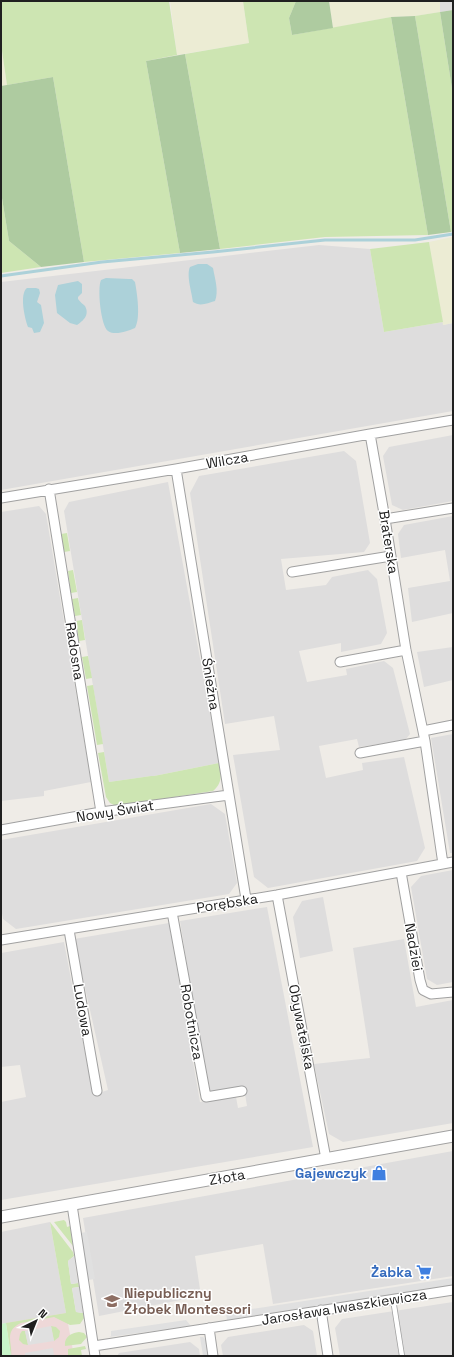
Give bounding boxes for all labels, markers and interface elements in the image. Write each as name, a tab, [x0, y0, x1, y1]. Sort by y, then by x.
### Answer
street label: Wilcza	[204, 447, 250, 473]
street label: Braterska	[375, 509, 403, 575]
street label: Radosna	[62, 621, 88, 681]
street label: Śnieżna	[198, 657, 224, 711]
street label: Nowy Świat	[75, 796, 155, 826]
street label: Porębska	[195, 889, 259, 917]
street label: Nadziei	[401, 921, 427, 973]
street label: Ludowa	[70, 982, 96, 1038]
street label: Robotnicza	[176, 983, 208, 1061]
street label: Obywatelska	[285, 983, 319, 1071]
place label: Gajewczyk	[295, 1164, 367, 1182]
shop icon: Gajewczyk	[370, 1164, 388, 1182]
street label: Złota	[208, 1165, 246, 1189]
place label: Żabka	[371, 1263, 412, 1281]
supermarket icon: Żabka	[415, 1263, 433, 1281]
place label: Niepubliczny Żłobek Montessori	[124, 1284, 251, 1318]
street label: Jarosława Iwaszkiewicza	[260, 1285, 428, 1329]
school or university icon: Niepubliczny Żłobek Montessori	[103, 1292, 121, 1310]
north arrow	[16, 1301, 56, 1341]
text: N	[35, 1306, 50, 1321]

